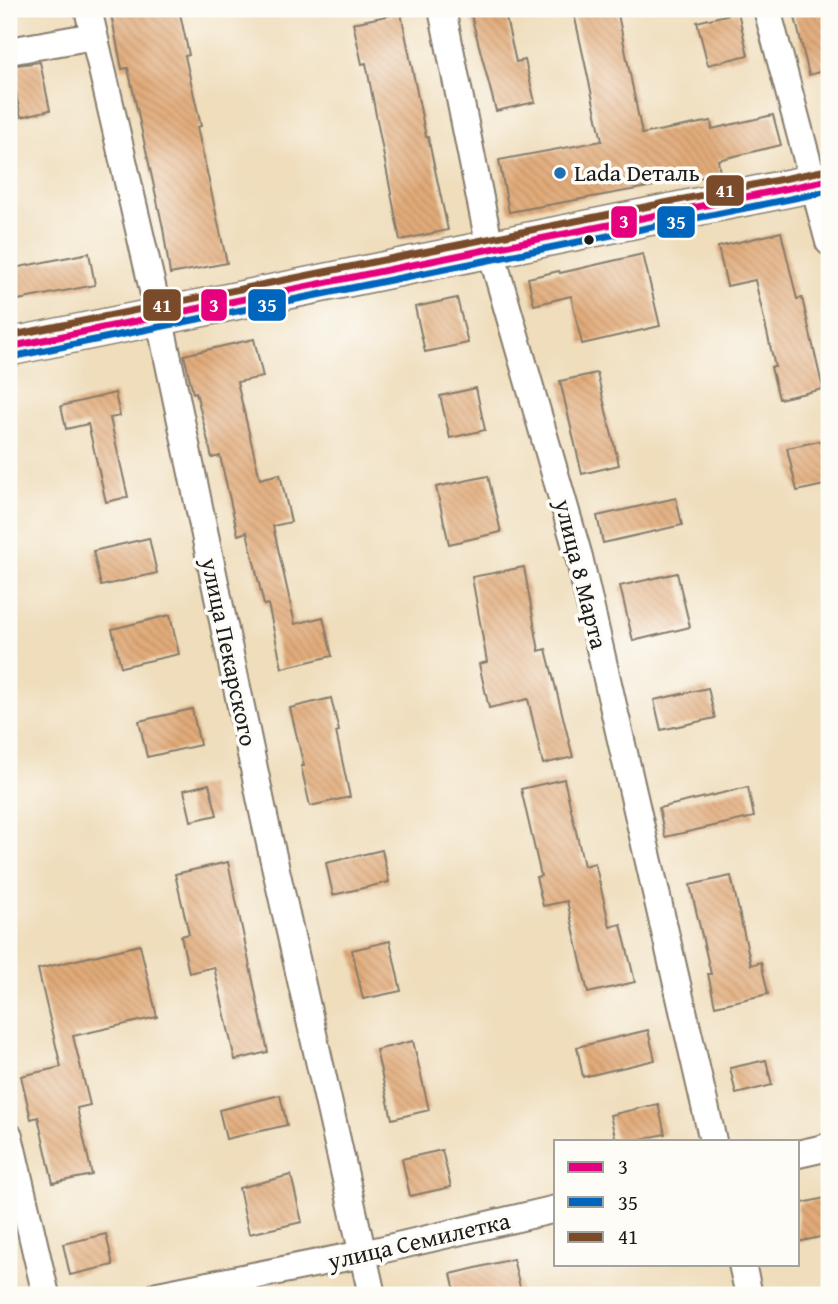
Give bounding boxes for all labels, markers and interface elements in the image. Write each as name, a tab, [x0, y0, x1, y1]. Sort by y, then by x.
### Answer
place label: Lada Dеталь	[574, 155, 700, 190]
marker: Lada Dеталь	[552, 165, 568, 181]
line badge: 41	[705, 174, 745, 207]
text: 41	[715, 176, 735, 204]
line badge: 3	[610, 205, 638, 239]
line badge: 35	[656, 205, 696, 239]
text: 3	[619, 207, 629, 235]
text: 35	[666, 208, 686, 236]
unlabelled marker	[582, 233, 596, 247]
line badge: 41	[142, 288, 182, 322]
line badge: 3	[200, 288, 228, 322]
line badge: 35	[247, 288, 287, 322]
text: 41	[152, 291, 172, 319]
text: 3	[209, 291, 219, 319]
text: 35	[257, 291, 277, 319]
street label: улица 8 Марта	[546, 494, 617, 653]
street label: улица Пекарского	[192, 554, 267, 749]
legend	[554, 1140, 800, 1266]
text: 3	[618, 1151, 628, 1182]
text: 35	[618, 1187, 638, 1218]
street label: улица Семилетка	[323, 1202, 514, 1279]
text: 41	[618, 1221, 638, 1252]

